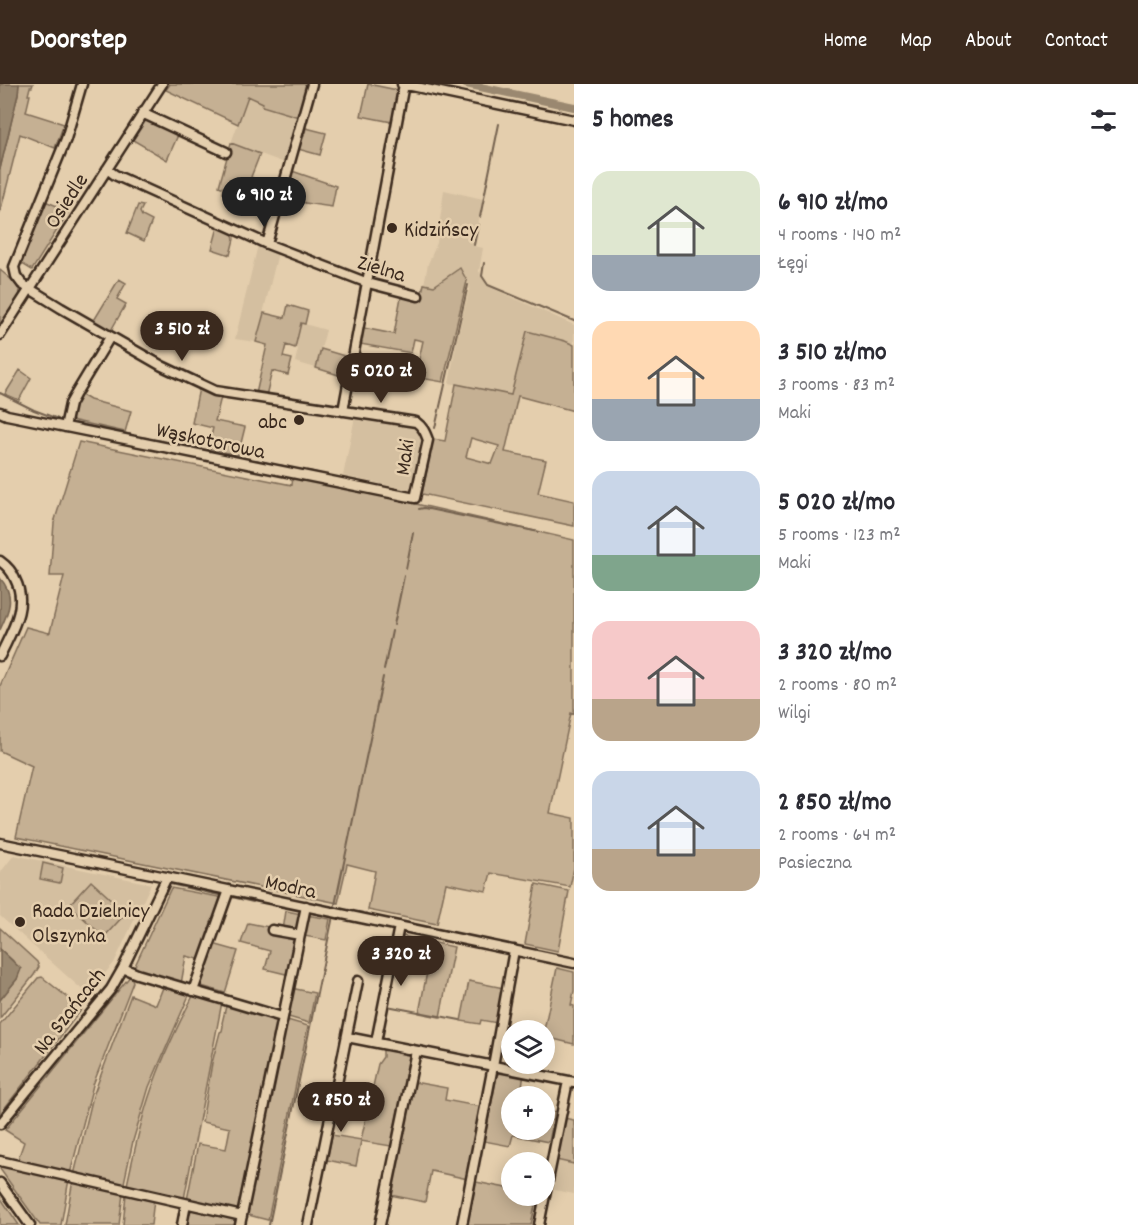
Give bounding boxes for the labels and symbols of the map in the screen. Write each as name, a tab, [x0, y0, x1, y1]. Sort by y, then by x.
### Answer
street label: Osiedle	[38, 168, 98, 236]
pin: 6 910 zł	[202, 177, 326, 228]
place label: Kidzińscy	[404, 216, 479, 247]
marker: Kidzińscy	[385, 221, 399, 235]
street label: Zielna	[353, 248, 410, 293]
pin: 3 510 zł	[120, 311, 244, 362]
pin: 5 020 zł	[319, 353, 443, 404]
place label: abc	[258, 408, 287, 439]
marker: abc	[292, 413, 306, 427]
street label: Wąskotorowa	[153, 416, 268, 469]
street label: Maki	[389, 437, 424, 478]
street label: Modra	[262, 868, 319, 909]
place label: Rada Dzielnicy Olszynka	[32, 897, 150, 953]
marker: Rada Dzielnicy Olszynka	[13, 915, 27, 929]
pin: 3 320 zł	[339, 936, 463, 987]
street label: Na Szańcach	[27, 962, 115, 1062]
pin: 2 850 zł	[279, 1082, 403, 1133]

